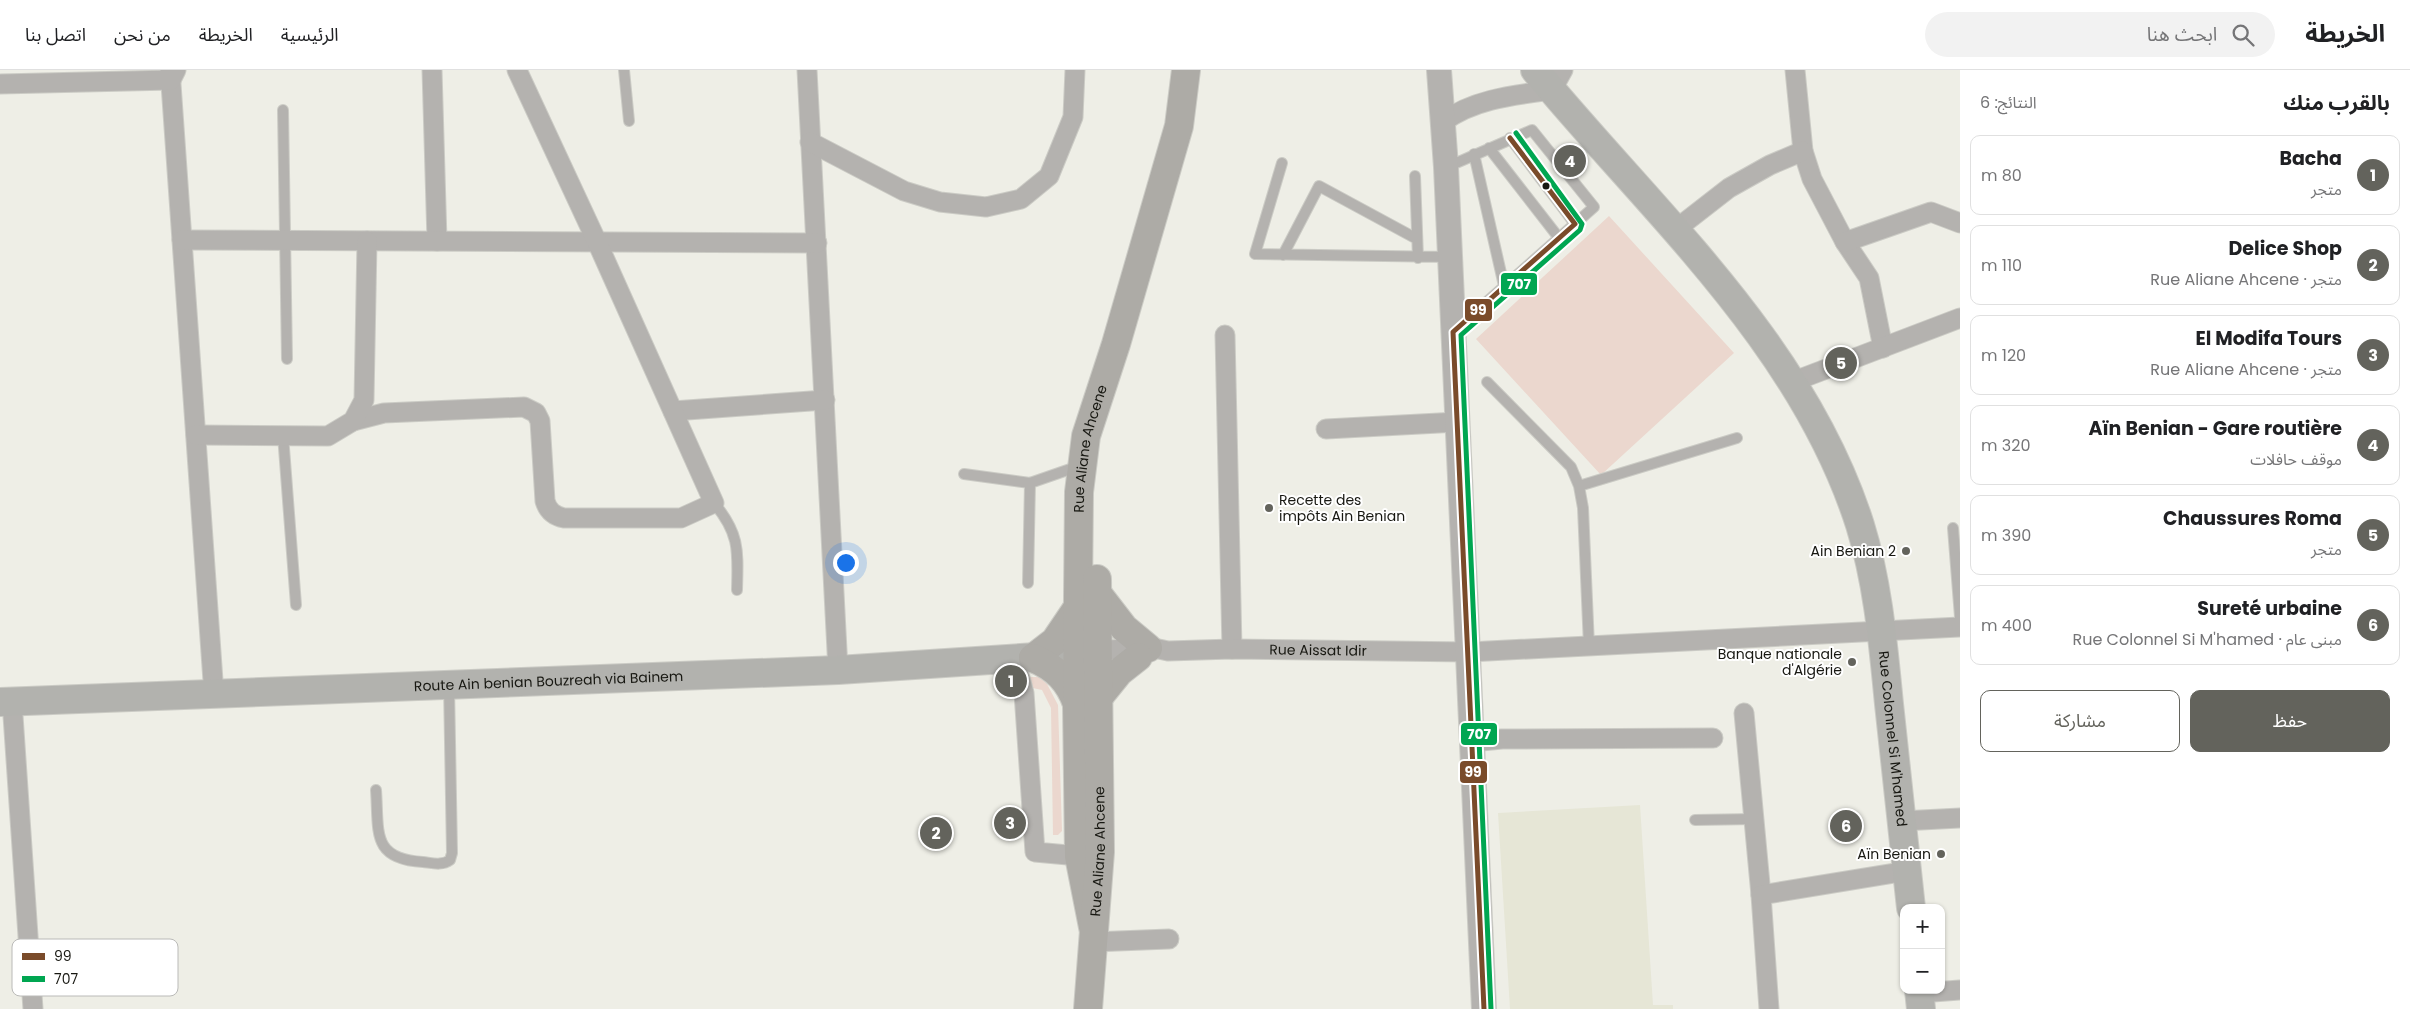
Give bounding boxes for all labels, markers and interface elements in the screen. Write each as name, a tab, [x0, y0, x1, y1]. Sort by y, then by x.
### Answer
search box	[1925, 12, 2275, 57]
text: الخريطة	[2305, 17, 2385, 50]
text: ابحث هنا	[2147, 21, 2217, 48]
icon: search	[2229, 21, 2257, 49]
text: اتصل بنا	[25, 22, 86, 47]
text: من نحن	[114, 22, 171, 47]
text: الخريطة	[199, 22, 253, 47]
text: الرئيسية	[281, 22, 339, 47]
text: بالقرب منك	[2283, 88, 2390, 117]
text: النتائج: 6	[1980, 91, 2037, 114]
pin: 4	[1554, 142, 1586, 180]
text: Bacha	[2279, 145, 2342, 172]
text: 80 m	[1981, 164, 2022, 187]
text: 1	[2370, 164, 2376, 187]
text: متجر	[2311, 178, 2342, 201]
unlabelled marker	[1541, 181, 1551, 191]
text: Delice Shop	[2229, 235, 2342, 262]
text: 110 m	[1981, 254, 2022, 277]
text: 2	[2368, 254, 2378, 277]
text: متجر · Rue Aliane Ahcene	[2150, 268, 2342, 291]
line badge: 707	[1500, 272, 1538, 296]
text: 707	[1507, 274, 1532, 294]
line badge: 99	[1464, 298, 1493, 322]
text: 99	[1469, 300, 1487, 320]
text: El Modifa Tours	[2195, 325, 2342, 352]
pin: 5	[1825, 344, 1857, 382]
text: 120 m	[1981, 344, 2026, 367]
text: 3	[2368, 344, 2378, 367]
text: متجر · Rue Aliane Ahcene	[2150, 358, 2342, 381]
street label: Rue Aliane Ahcene	[1069, 382, 1112, 513]
text: Aïn Benian - Gare routière	[2089, 415, 2342, 442]
text: 320 m	[1981, 434, 2030, 457]
text: 4	[2368, 434, 2378, 457]
text: موقف حافلات	[2250, 448, 2342, 471]
place label: Recette des impôts Ain Benian	[1279, 490, 1405, 526]
marker: Recette des impôts Ain Benian	[1263, 502, 1275, 514]
text: Chaussures Roma	[2163, 505, 2342, 532]
text: 390 m	[1981, 524, 2031, 547]
text: 5	[2368, 524, 2378, 547]
text: متجر	[2311, 538, 2342, 561]
place label: Ain Benian 2	[1811, 541, 1896, 561]
marker: Ain Benian 2	[1900, 545, 1912, 557]
your location	[833, 550, 859, 576]
text: Sureté urbaine	[2197, 595, 2342, 622]
text: 400 m	[1981, 614, 2032, 637]
text: 6	[2368, 614, 2378, 637]
text: مبنى عام · Rue Colonnel Si M'hamed	[2072, 628, 2342, 651]
street label: Rue Aissat Idir	[1269, 639, 1367, 661]
place label: Banque nationale d'Algérie	[1718, 644, 1842, 680]
street label: Rue Colonnel Si M'hamed	[1874, 650, 1912, 828]
marker: Banque nationale d'Algérie	[1846, 656, 1858, 668]
pin: 1	[995, 662, 1027, 700]
street label: Route Ain benian Bouzreah via Bainem	[414, 666, 684, 696]
button: مشاركة	[1980, 690, 2180, 752]
button: حفظ	[2190, 690, 2390, 752]
line badge: 707	[1460, 722, 1498, 746]
text: 707	[1467, 724, 1492, 744]
line badge: 99	[1459, 760, 1488, 784]
text: 99	[1464, 762, 1482, 782]
street label: Rue Aliane Ahcene	[1085, 786, 1110, 917]
pin: 3	[994, 804, 1026, 842]
pin: 6	[1830, 807, 1862, 845]
pin: 2	[920, 814, 952, 852]
place label: Aïn Benian	[1857, 844, 1931, 864]
marker: Aïn Benian	[1935, 848, 1947, 860]
map controls	[1900, 904, 1945, 994]
button: +	[1900, 904, 1945, 949]
legend	[12, 939, 178, 996]
text: 99	[54, 946, 72, 966]
button: −	[1900, 949, 1945, 994]
text: 707	[54, 969, 78, 989]

